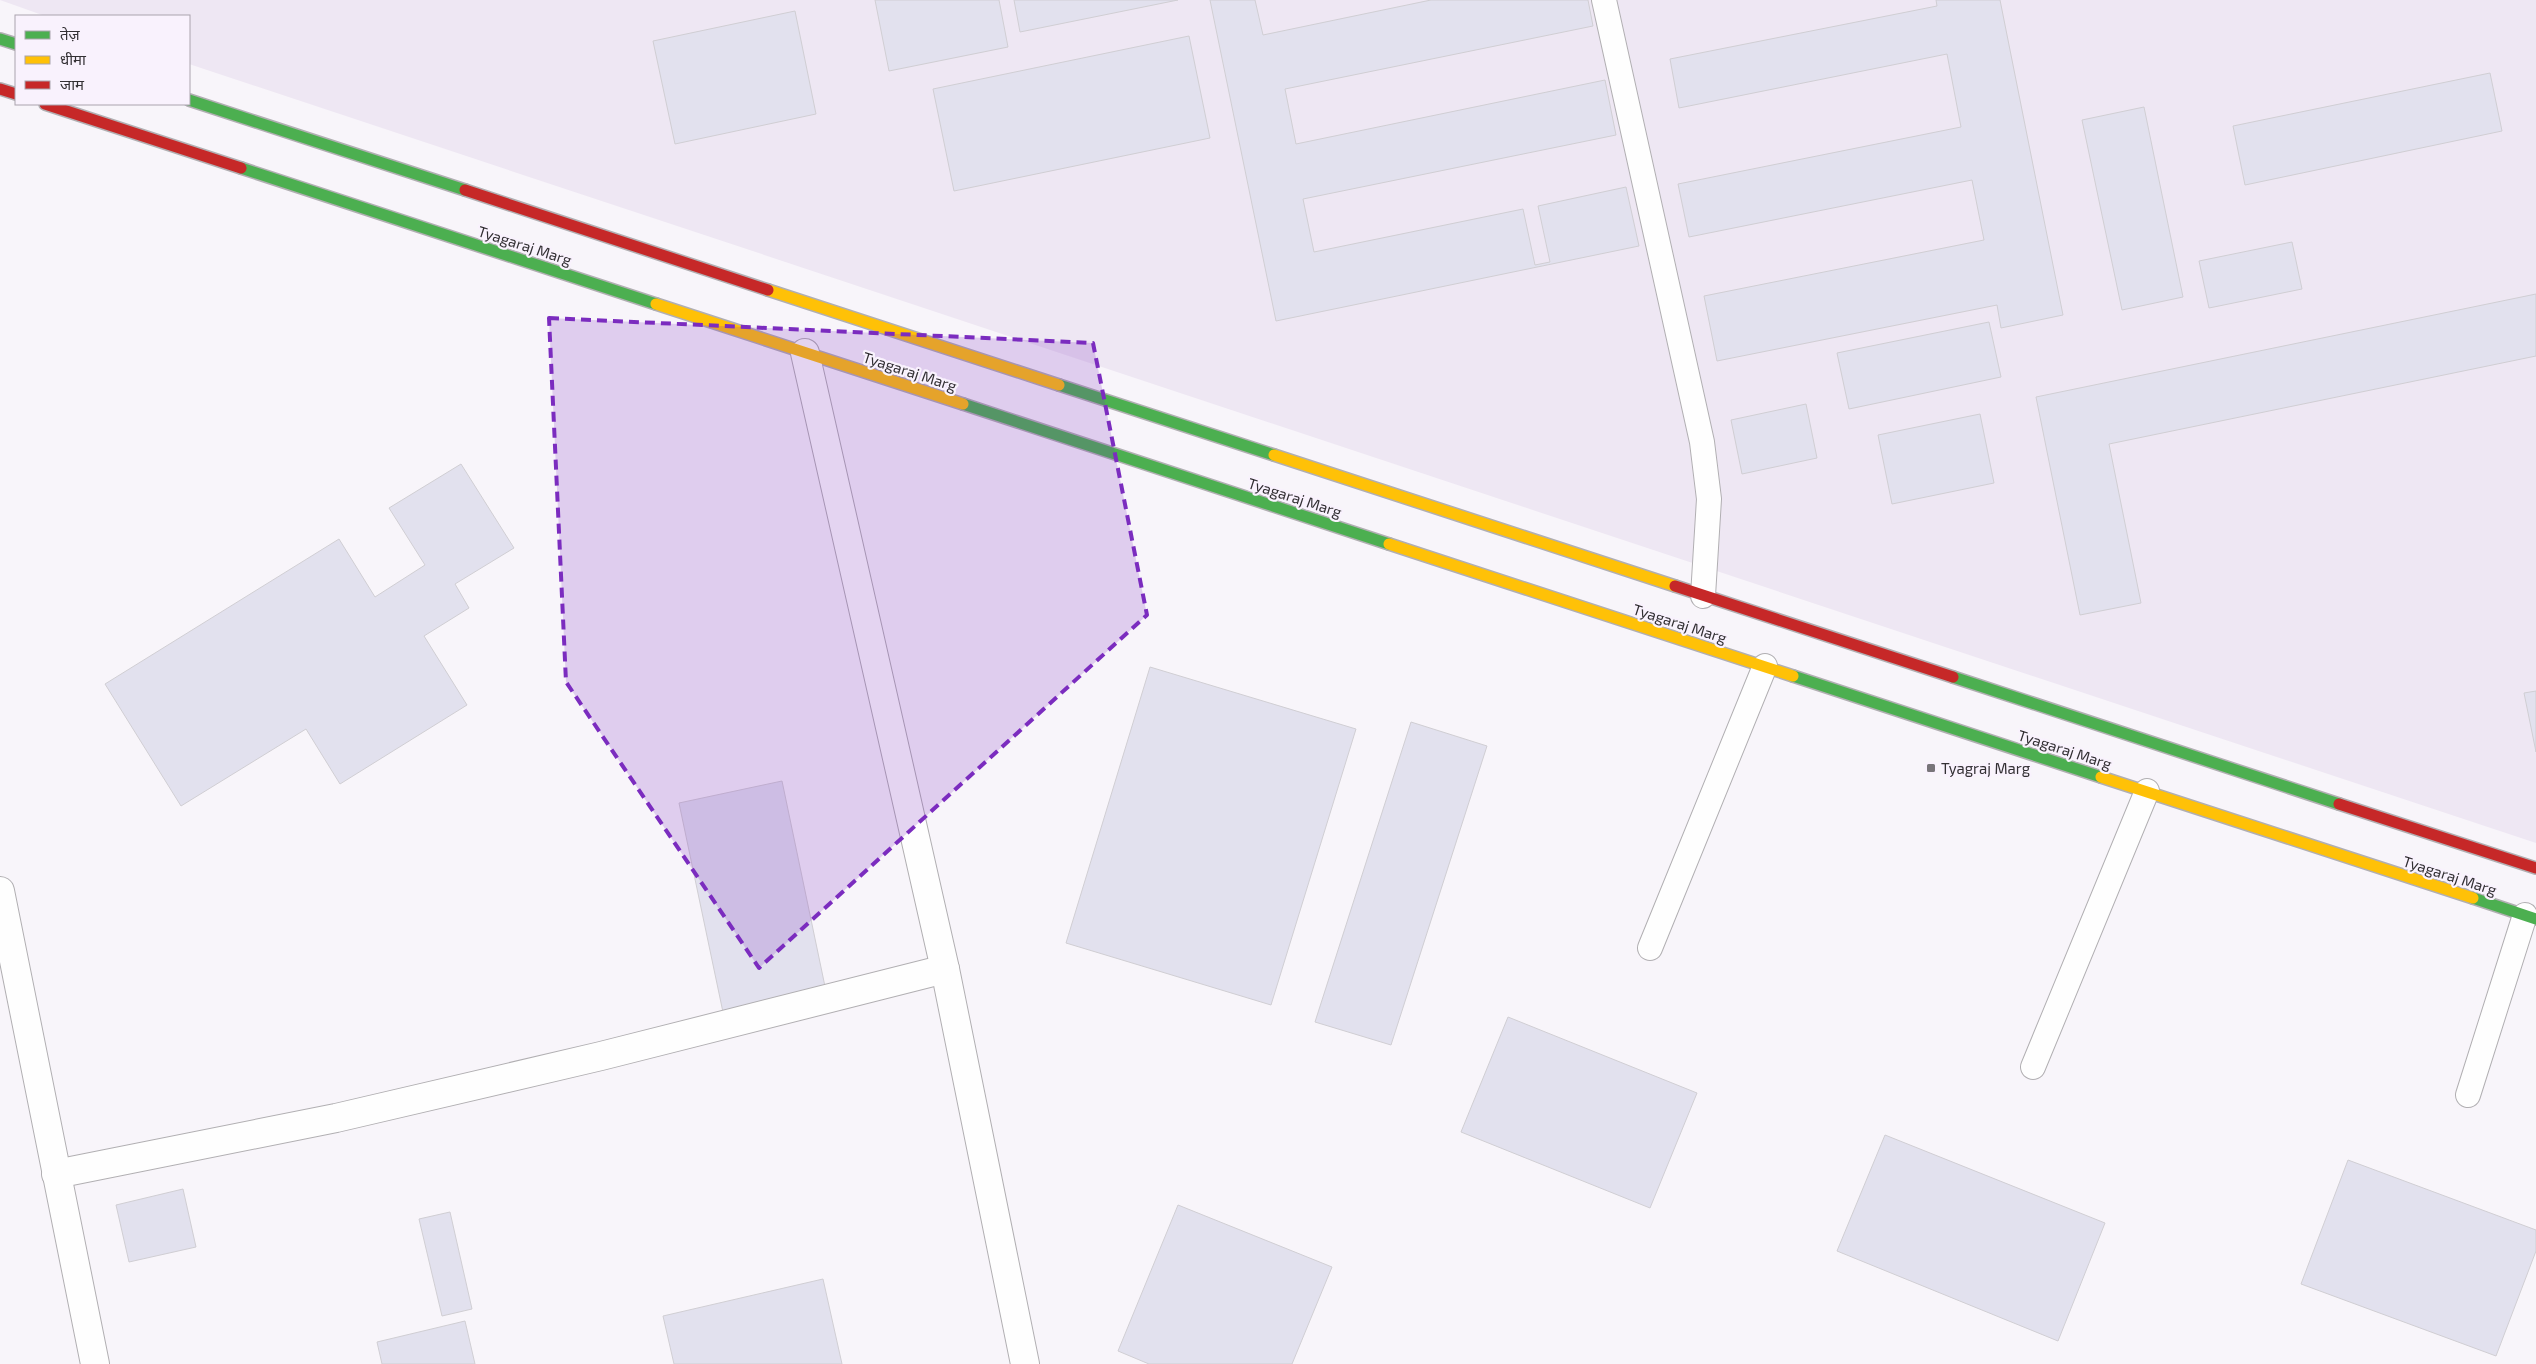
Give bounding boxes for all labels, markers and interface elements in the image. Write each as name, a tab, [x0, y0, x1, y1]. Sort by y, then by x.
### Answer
legend	[15, 15, 190, 105]
text: तेज़	[60, 25, 81, 43]
text: धीमा	[60, 50, 87, 68]
text: जाम	[60, 75, 85, 93]
street label: Tyagaraj Marg	[476, 221, 575, 270]
street label: Tyagaraj Marg	[861, 347, 960, 396]
street label: Tyagaraj Marg	[1246, 473, 1345, 522]
street label: Tyagaraj Marg	[1631, 599, 1730, 648]
street label: Tyagaraj Marg	[2016, 725, 2115, 774]
place label: Tyagraj Marg	[1941, 759, 2031, 778]
marker: Tyagraj Marg	[1925, 762, 1937, 774]
street label: Tyagaraj Marg	[2401, 851, 2500, 900]

